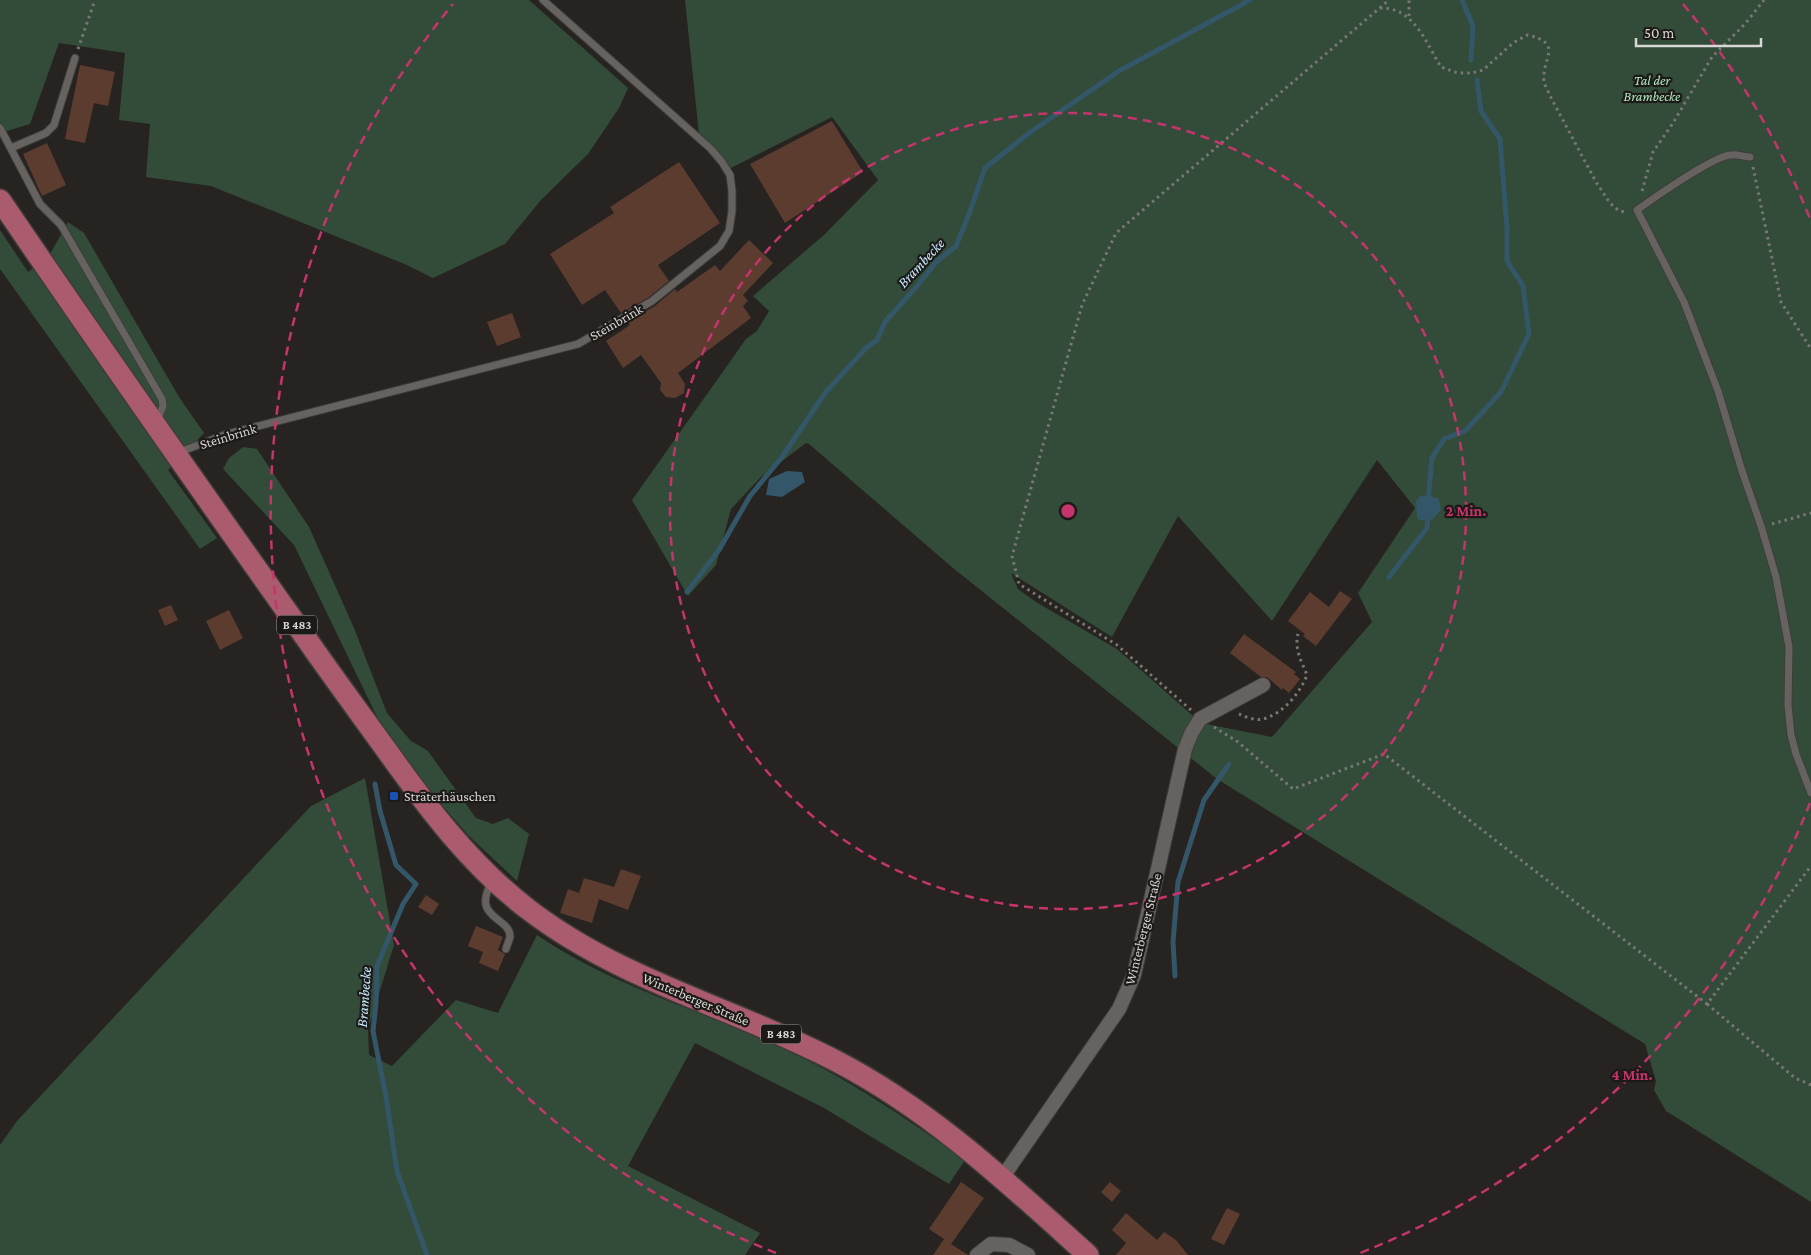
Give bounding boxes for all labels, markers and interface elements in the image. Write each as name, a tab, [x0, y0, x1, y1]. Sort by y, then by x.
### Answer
scale bar	[1636, 15, 1761, 47]
text: 50 m	[1644, 25, 1674, 41]
park label: Tal der Brambecke	[1624, 72, 1681, 104]
water label: Brambecke	[894, 235, 948, 291]
street label: Steinbrink	[587, 300, 646, 344]
street label: Steinbrink	[198, 420, 259, 452]
centre of rings	[1059, 502, 1077, 520]
text: 2 Min.	[1446, 503, 1486, 519]
road number: B 483	[277, 616, 317, 634]
place label: Sträterhäuschen	[404, 788, 496, 804]
marker: Sträterhäuschen	[388, 790, 400, 802]
street label: Winterberger Straße	[1121, 872, 1165, 986]
water label: Brambecke	[354, 966, 374, 1028]
street label: Winterberger Straße	[640, 969, 752, 1029]
road number: B 483	[761, 1024, 801, 1044]
text: 4 Min.	[1611, 1067, 1653, 1083]

